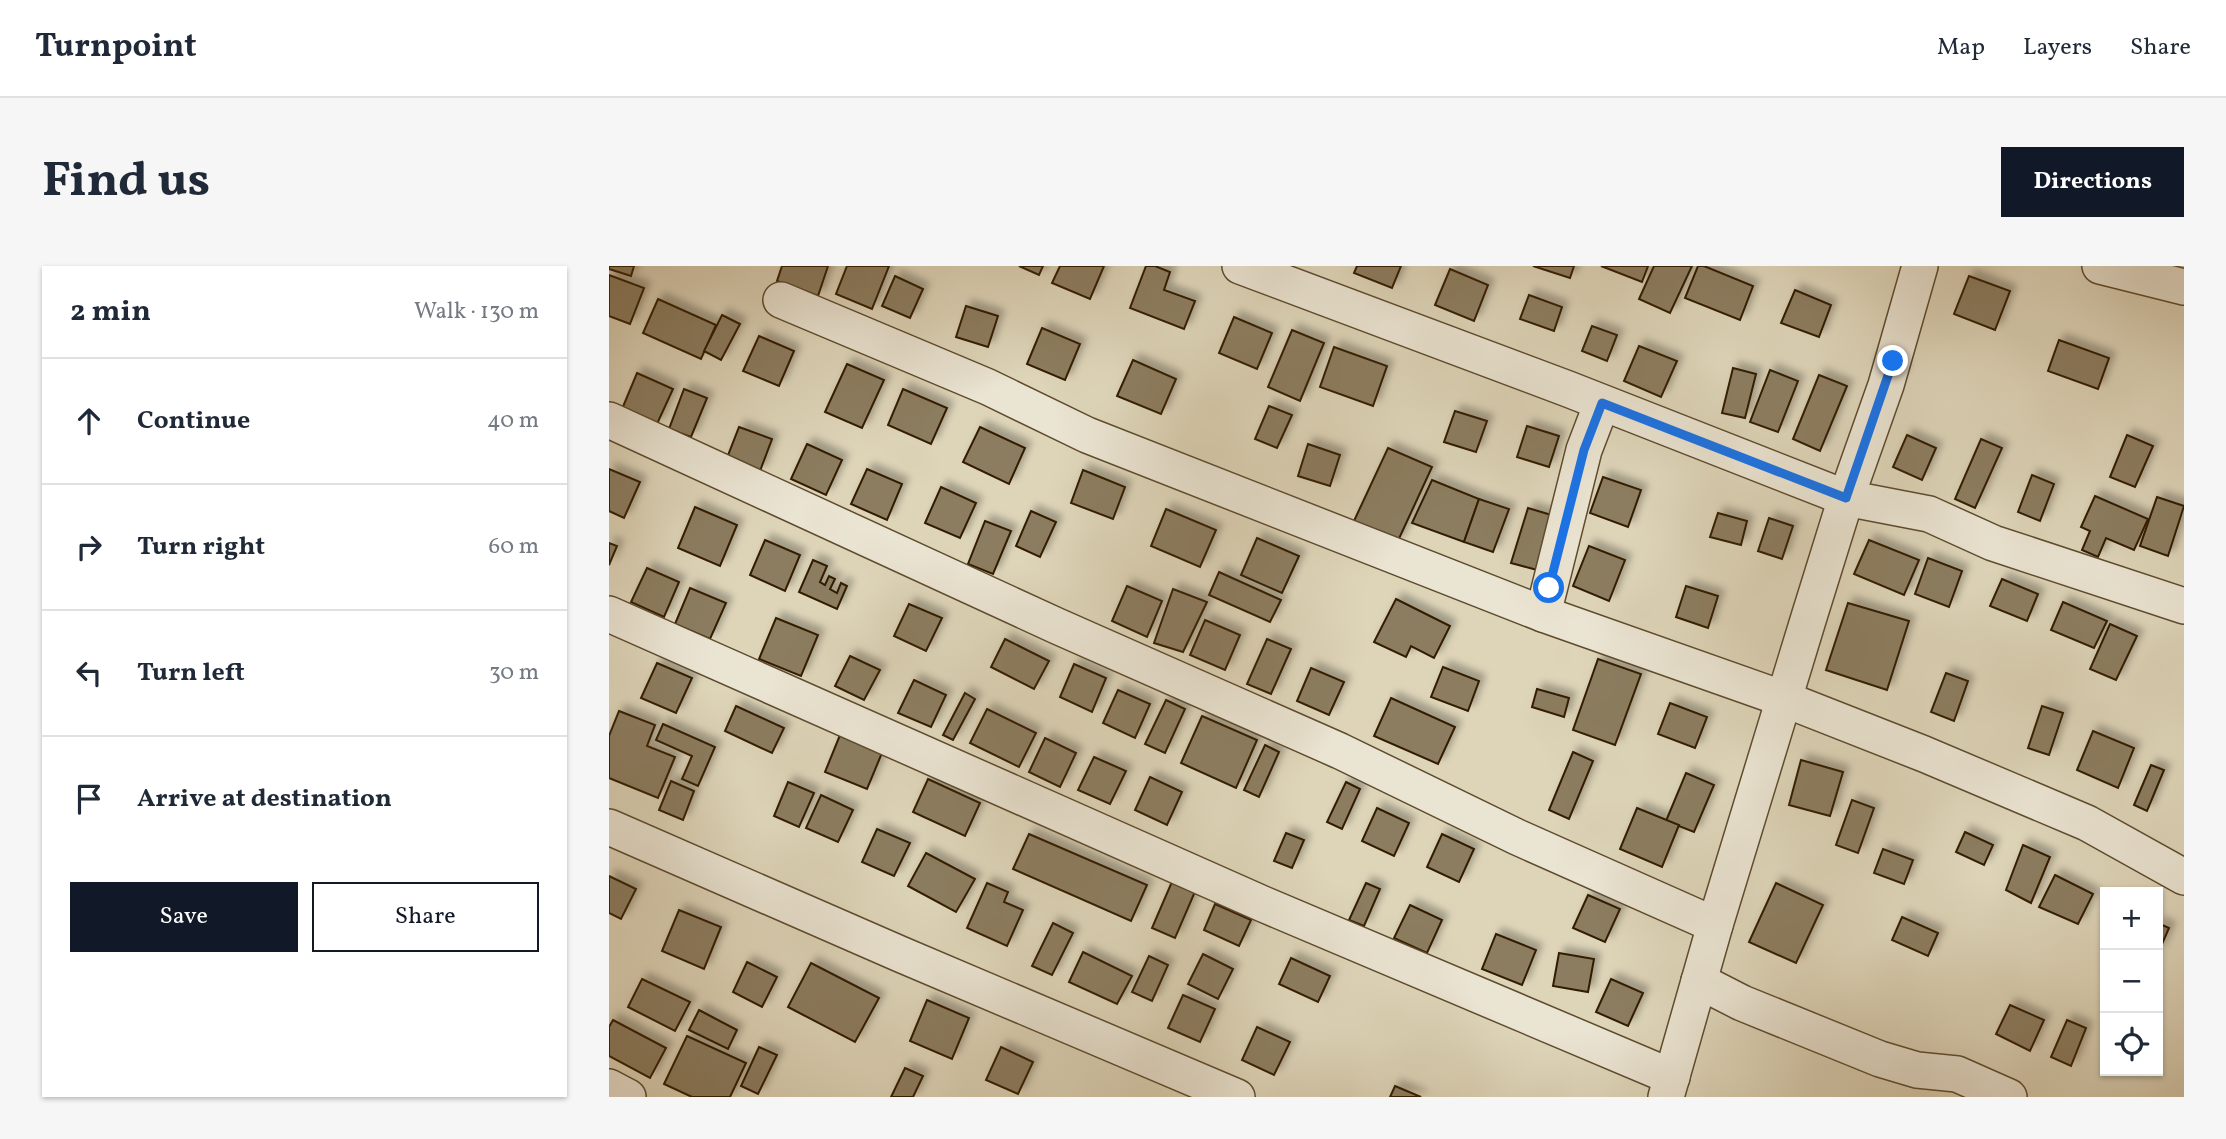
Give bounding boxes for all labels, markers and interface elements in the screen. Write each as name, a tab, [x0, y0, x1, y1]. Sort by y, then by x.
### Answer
text: Turnpoint	[35, 25, 197, 71]
text: Map	[1937, 31, 1985, 65]
text: Layers	[2023, 31, 2092, 65]
text: Share	[2130, 31, 2191, 65]
button: Directions	[2001, 147, 2184, 217]
text: Find us	[42, 148, 210, 217]
text: 2 min	[70, 291, 151, 333]
text: Walk · 130 m	[414, 296, 539, 328]
route end	[1877, 345, 1908, 376]
icon: ahead	[70, 402, 108, 440]
text: Continue	[137, 403, 250, 439]
text: 40 m	[487, 405, 539, 437]
icon: right	[70, 528, 108, 566]
text: Turn right	[137, 529, 265, 565]
text: 60 m	[489, 531, 539, 563]
route start	[1533, 572, 1564, 603]
icon: left	[70, 654, 108, 692]
text: Turn left	[137, 655, 245, 691]
text: 30 m	[489, 657, 539, 689]
icon: arrive	[70, 780, 108, 818]
text: Arrive at destination	[137, 781, 392, 817]
button: Save	[70, 882, 298, 952]
button: Share	[312, 882, 539, 952]
map controls	[2100, 887, 2163, 1076]
button: +	[2100, 887, 2163, 950]
button: −	[2100, 950, 2163, 1013]
button: locate	[2100, 1013, 2163, 1076]

